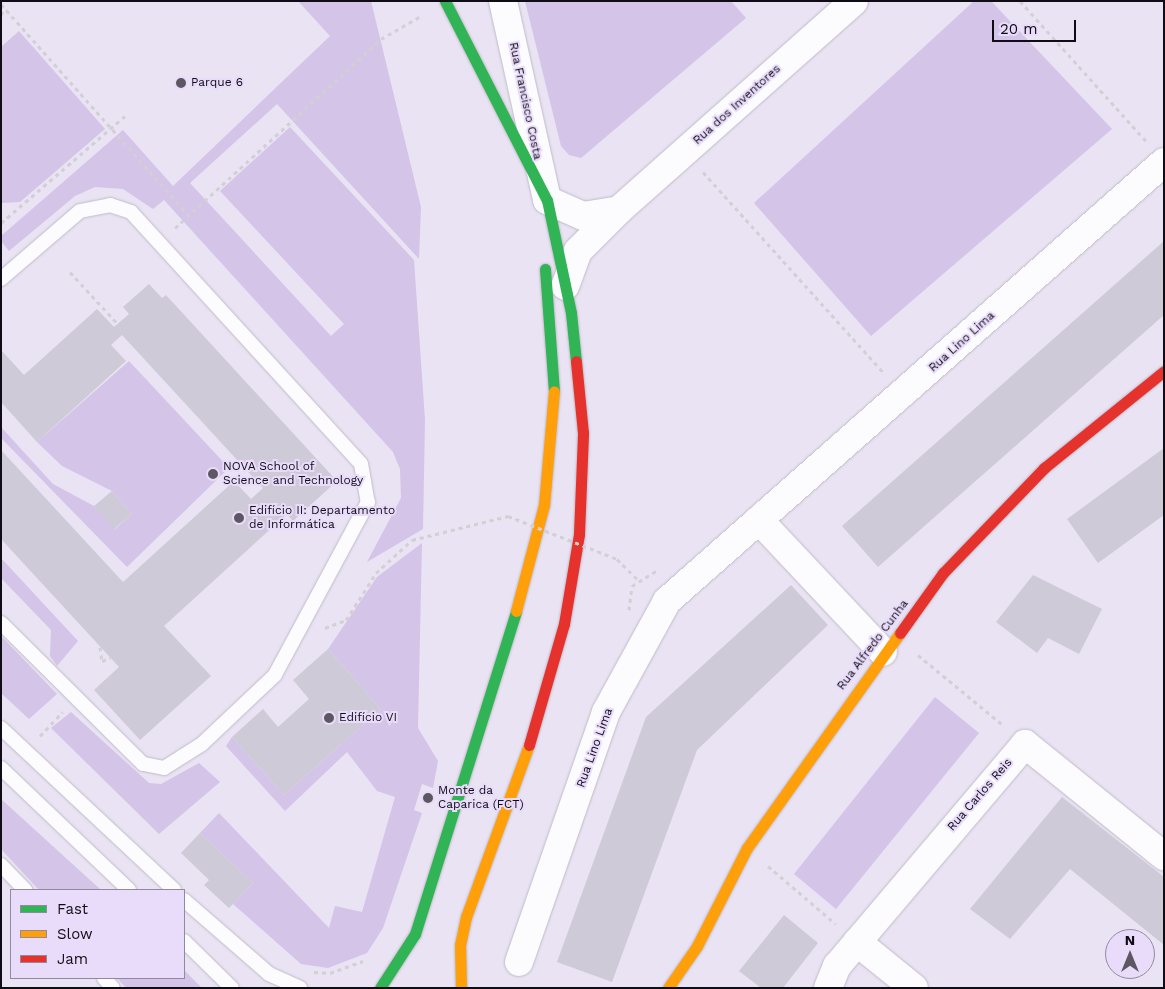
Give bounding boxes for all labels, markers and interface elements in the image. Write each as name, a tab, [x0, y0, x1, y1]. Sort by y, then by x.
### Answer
scale bar	[995, 10, 1079, 42]
text: 20 m	[1000, 20, 1038, 38]
street label: Rua Francisco Costa	[506, 41, 544, 161]
street label: Rua dos Inventores	[690, 62, 784, 148]
place label: Parque 6	[191, 76, 243, 90]
marker: Parque 6	[175, 77, 187, 89]
street label: Rua Lino Lima	[926, 309, 998, 375]
place label: NOVA School of Science and Technology	[223, 460, 364, 488]
marker: NOVA School of Science and Technology	[207, 468, 219, 480]
place label: Edifício II: Departamento de Informática	[249, 504, 395, 532]
marker: Edifício II: Departamento de Informática	[233, 512, 245, 524]
street label: Rua Alfredo Cunha	[834, 597, 912, 693]
street label: Rua Lino Lima	[574, 706, 616, 790]
place label: Edifício VI	[339, 711, 398, 725]
marker: Edifício VI	[323, 712, 335, 724]
street label: Rua Carlos Reis	[945, 756, 1015, 834]
place label: Monte da Caparica (FCT)	[438, 784, 524, 812]
marker: Monte da Caparica (FCT)	[422, 792, 434, 804]
legend	[10, 889, 185, 979]
text: Fast	[57, 900, 88, 918]
text: Slow	[57, 925, 93, 943]
north arrow	[1105, 929, 1155, 979]
text: N	[1125, 932, 1135, 948]
text: Jam	[57, 950, 88, 968]

